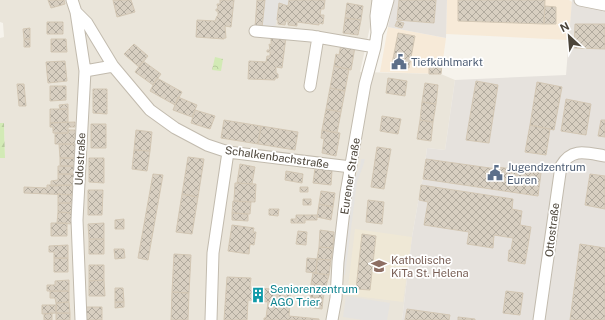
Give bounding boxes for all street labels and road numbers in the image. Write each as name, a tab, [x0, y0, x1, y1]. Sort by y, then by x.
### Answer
street label: Udostraße	[73, 132, 87, 186]
street label: Eurener Straße	[338, 137, 362, 215]
street label: Schalkenbachstraße	[224, 144, 330, 170]
street label: Ottostraße	[543, 202, 561, 258]

